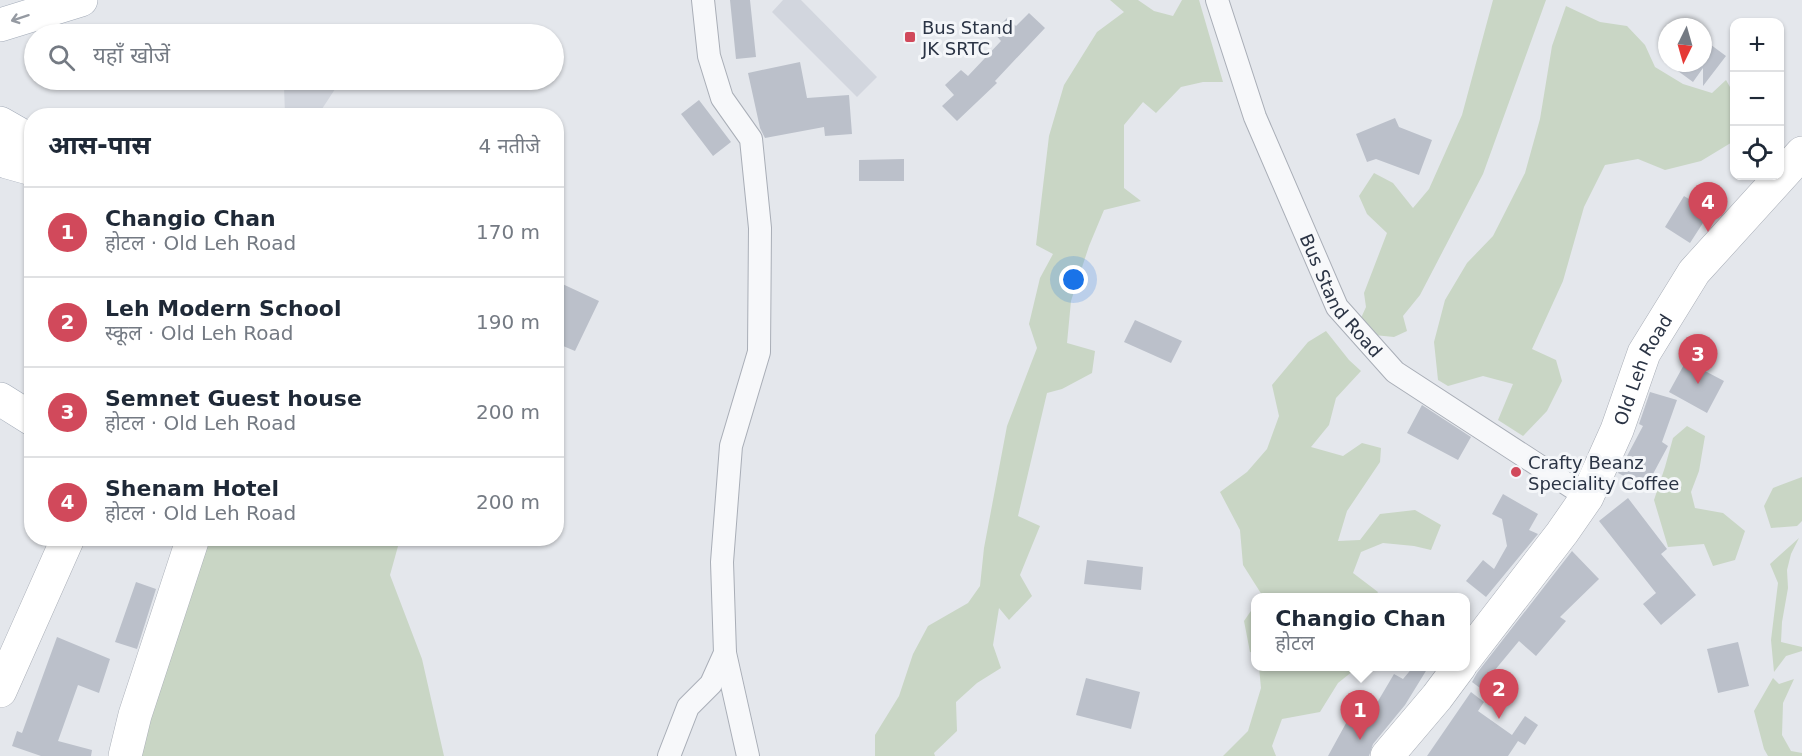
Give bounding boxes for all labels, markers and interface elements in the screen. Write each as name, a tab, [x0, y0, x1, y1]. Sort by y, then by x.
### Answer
one-way arrow	[11, 13, 30, 24]
place label: Bus Stand JK SRTC	[921, 17, 1013, 59]
north arrow	[1658, 18, 1712, 72]
map controls	[1730, 18, 1784, 180]
button: +	[1730, 18, 1784, 72]
search box	[24, 24, 564, 90]
marker: Bus Stand JK SRTC	[903, 30, 917, 44]
icon: search	[45, 41, 78, 74]
text: यहाँ खोजें	[93, 43, 170, 68]
button: −	[1730, 72, 1784, 126]
button: locate	[1730, 126, 1784, 180]
text: आस-पास	[48, 130, 151, 160]
text: 4 नतीजे	[478, 134, 540, 158]
pin: 4	[1688, 182, 1728, 232]
text: Changio Chan	[105, 206, 276, 231]
text: 1	[61, 220, 74, 244]
text: 170 m	[476, 220, 540, 244]
street label: Bus Stand Road	[1296, 230, 1387, 361]
text: होटल · Old Leh Road	[105, 231, 296, 255]
your location	[1059, 265, 1088, 294]
text: Leh Modern School	[105, 296, 341, 321]
text: 2	[61, 310, 74, 334]
text: 190 m	[476, 310, 540, 334]
street label: Old Leh Road	[1609, 310, 1676, 428]
text: स्कूल · Old Leh Road	[105, 321, 293, 345]
pin: 3	[1678, 334, 1718, 384]
text: Semnet Guest house	[105, 386, 362, 411]
text: 3	[61, 400, 74, 424]
text: 200 m	[476, 400, 540, 424]
text: होटल · Old Leh Road	[105, 411, 296, 435]
place label: Crafty Beanz Speciality Coffee	[1528, 452, 1679, 494]
marker: Crafty Beanz Speciality Coffee	[1509, 465, 1523, 479]
text: Shenam Hotel	[105, 476, 279, 501]
text: 4	[61, 490, 74, 514]
text: 200 m	[476, 490, 540, 514]
text: होटल · Old Leh Road	[105, 501, 296, 525]
popup	[1251, 593, 1470, 671]
text: Changio Chan	[1275, 606, 1446, 631]
text: होटल	[1275, 631, 1315, 655]
pin: 2	[1480, 670, 1518, 719]
pin: 1	[1340, 690, 1380, 740]

